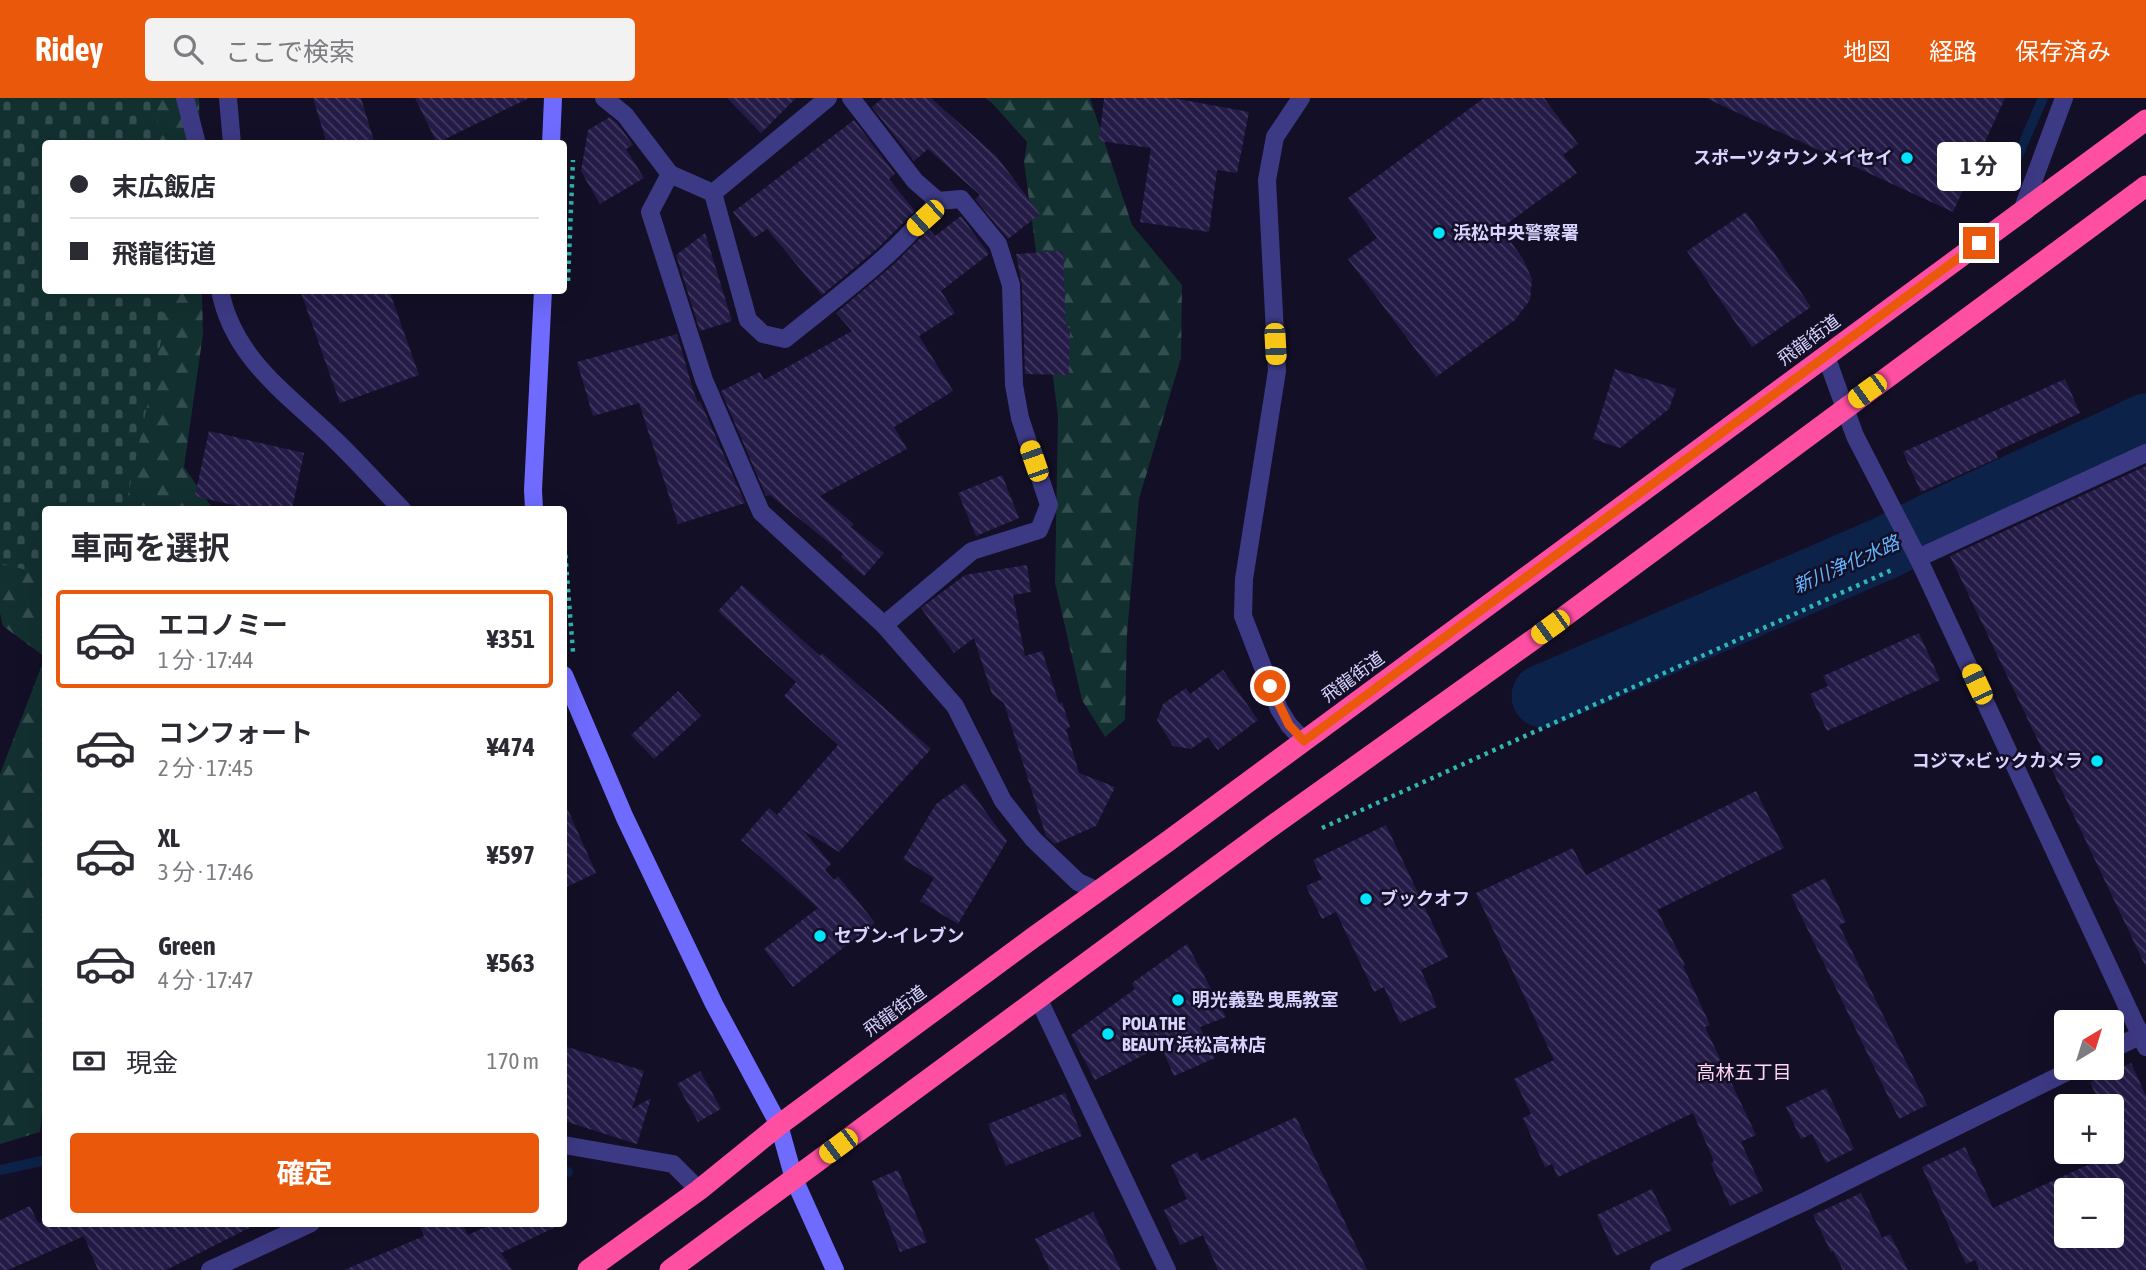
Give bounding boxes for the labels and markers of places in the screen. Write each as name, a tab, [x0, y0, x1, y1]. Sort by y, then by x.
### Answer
place label: スポーツタウン メイセイ	[1693, 147, 1893, 168]
marker: スポーツタウン メイセイ	[1899, 150, 1915, 166]
place label: 浜松中央警察署	[1453, 222, 1579, 243]
marker: 浜松中央警察署	[1431, 225, 1447, 241]
place label: コジマ×ビックカメラ	[1912, 750, 2083, 771]
marker: コジマ×ビックカメラ	[2089, 753, 2105, 769]
place label: ブックオフ	[1380, 888, 1470, 909]
marker: ブックオフ	[1358, 891, 1374, 907]
place label: セブン-イレブン	[834, 925, 965, 946]
marker: セブン-イレブン	[812, 928, 828, 944]
place label: 明光義塾 曳馬教室	[1192, 989, 1338, 1010]
marker: 明光義塾 曳馬教室	[1170, 992, 1186, 1008]
place label: POLA THE BEAUTY 浜松高林店	[1122, 1013, 1266, 1055]
marker: POLA THE BEAUTY 浜松高林店	[1100, 1026, 1116, 1042]

